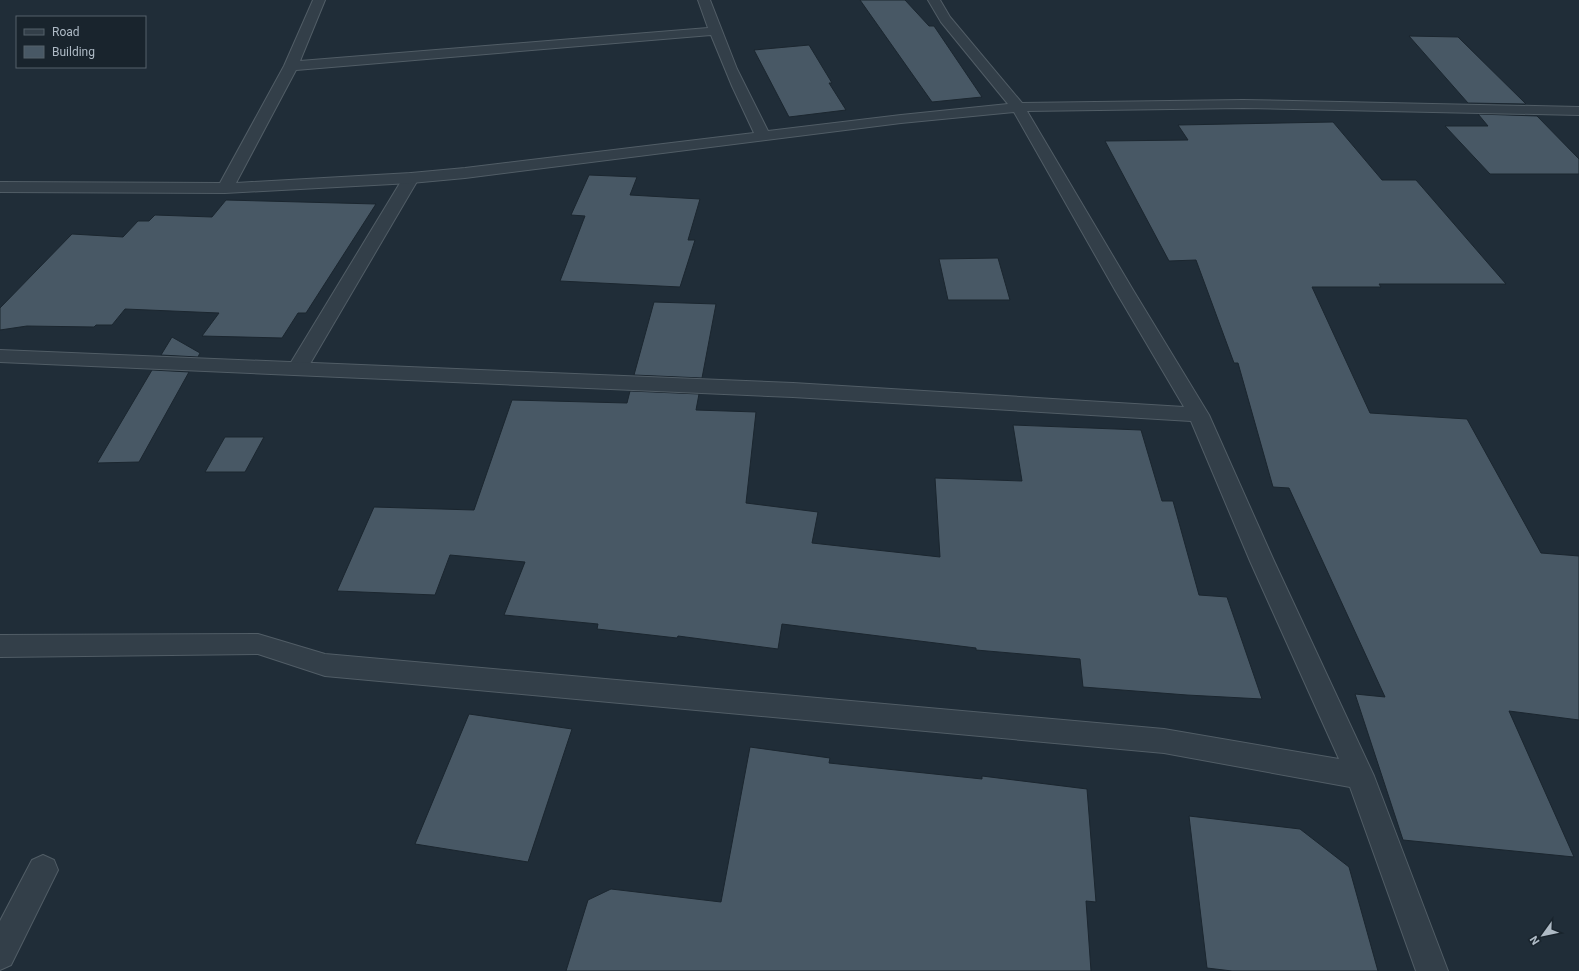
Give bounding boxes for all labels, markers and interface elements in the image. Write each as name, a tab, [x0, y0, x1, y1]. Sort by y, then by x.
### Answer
legend	[16, 16, 146, 68]
text: Road	[52, 25, 80, 39]
text: Building	[52, 45, 95, 59]
north arrow	[1523, 915, 1563, 955]
text: N	[1527, 933, 1543, 947]

